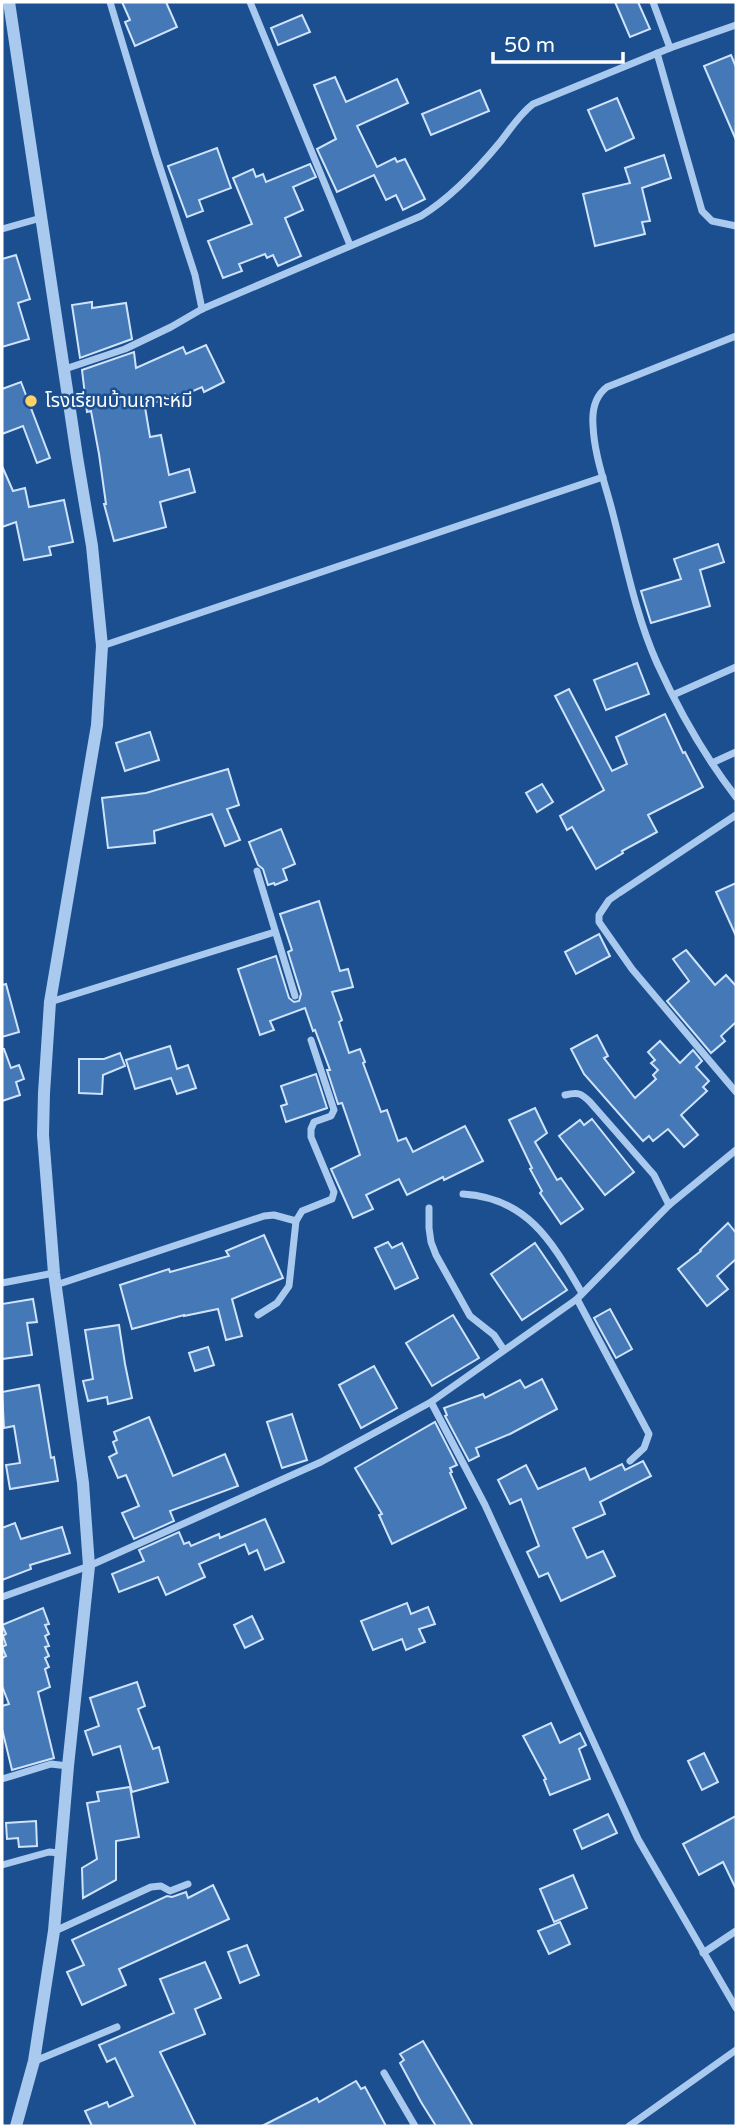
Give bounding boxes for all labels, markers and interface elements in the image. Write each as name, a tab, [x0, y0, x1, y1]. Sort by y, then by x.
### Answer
scale bar	[493, 21, 622, 65]
text: 50 m	[504, 33, 555, 58]
place label: โรงเรียนบ้านเกาะหมี	[45, 389, 193, 412]
marker: โรงเรียนบ้านเกาะหมี	[23, 393, 39, 409]

